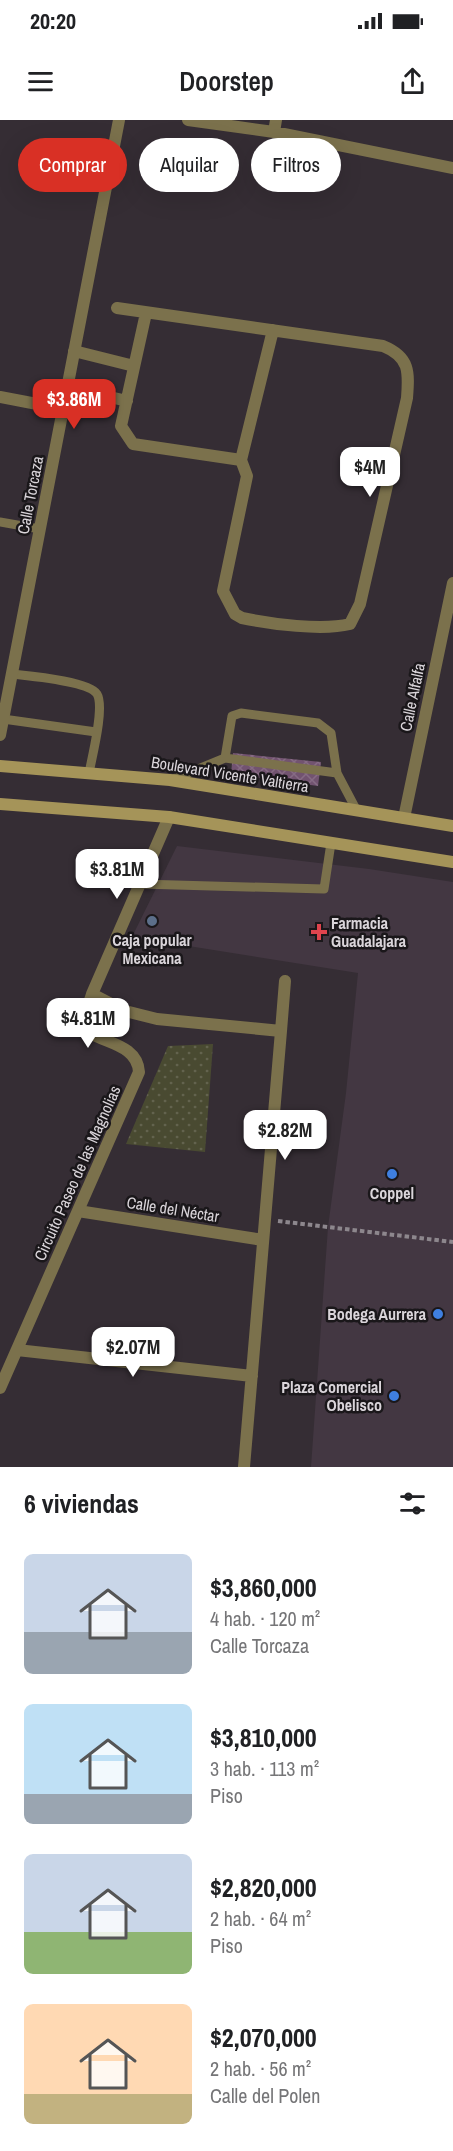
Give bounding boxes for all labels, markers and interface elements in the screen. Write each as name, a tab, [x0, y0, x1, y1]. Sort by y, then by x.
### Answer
text: 20:20	[30, 6, 76, 36]
text: Doorstep	[179, 63, 274, 99]
icon: menu	[24, 65, 57, 98]
icon: share	[396, 65, 429, 98]
chip: Comprar	[18, 138, 127, 192]
chip: Alquilar	[139, 138, 239, 192]
chip: Filtros	[251, 138, 341, 192]
pin: $3.86M	[25, 379, 123, 430]
text: $3.86M	[47, 385, 101, 412]
pin: $4M	[341, 447, 399, 498]
street label: Calle Torcaza	[12, 453, 48, 536]
text: $4M	[354, 453, 386, 480]
street label: Calle Alfalfa	[394, 660, 430, 733]
street label: Boulevard Vicente Valtierra	[150, 751, 311, 797]
pin: $3.81M	[68, 849, 166, 900]
text: $3.81M	[90, 855, 144, 882]
place label: Farmacia Guadalajara	[331, 912, 407, 952]
marker: Caja popular Mexicana	[145, 914, 159, 928]
marker: Farmacia Guadalajara	[312, 925, 326, 939]
place label: Caja popular Mexicana	[112, 929, 193, 969]
pin: $4.81M	[39, 998, 137, 1049]
text: $4.81M	[61, 1004, 115, 1031]
street label: Circuito Paseo de las Magnolias	[28, 1082, 126, 1264]
pin: $2.82M	[236, 1110, 334, 1161]
text: $2.82M	[258, 1116, 312, 1143]
marker: Coppel	[385, 1167, 399, 1181]
place label: Coppel	[370, 1182, 414, 1204]
street label: Calle del Néctar	[125, 1191, 221, 1227]
place label: Bodega Aurrera	[327, 1303, 427, 1325]
marker: Bodega Aurrera	[431, 1307, 445, 1321]
pin: $2.07M	[84, 1327, 182, 1378]
text: $2.07M	[106, 1333, 160, 1360]
place label: Plaza Comercial Obelisco	[281, 1376, 382, 1416]
marker: Plaza Comercial Obelisco	[387, 1389, 401, 1403]
text: 6 viviendas	[24, 1486, 139, 1521]
icon: filters	[396, 1487, 429, 1520]
text: $3,860,000	[210, 1570, 317, 1605]
icon: home	[72, 1578, 144, 1650]
text: 4 hab. · 120 m²	[210, 1605, 320, 1632]
text: Calle Torcaza	[210, 1632, 309, 1659]
text: $3,810,000	[210, 1720, 317, 1755]
icon: home	[72, 1728, 144, 1800]
text: 3 hab. · 113 m²	[210, 1755, 319, 1782]
text: Piso	[210, 1782, 243, 1809]
text: $2,820,000	[210, 1870, 317, 1905]
icon: home	[72, 1878, 144, 1950]
text: 2 hab. · 64 m²	[210, 1905, 311, 1932]
text: Piso	[210, 1932, 243, 1959]
text: $2,070,000	[210, 2020, 317, 2055]
icon: home	[72, 2028, 144, 2100]
text: 2 hab. · 56 m²	[210, 2055, 311, 2082]
text: Calle del Polen	[210, 2082, 320, 2109]

